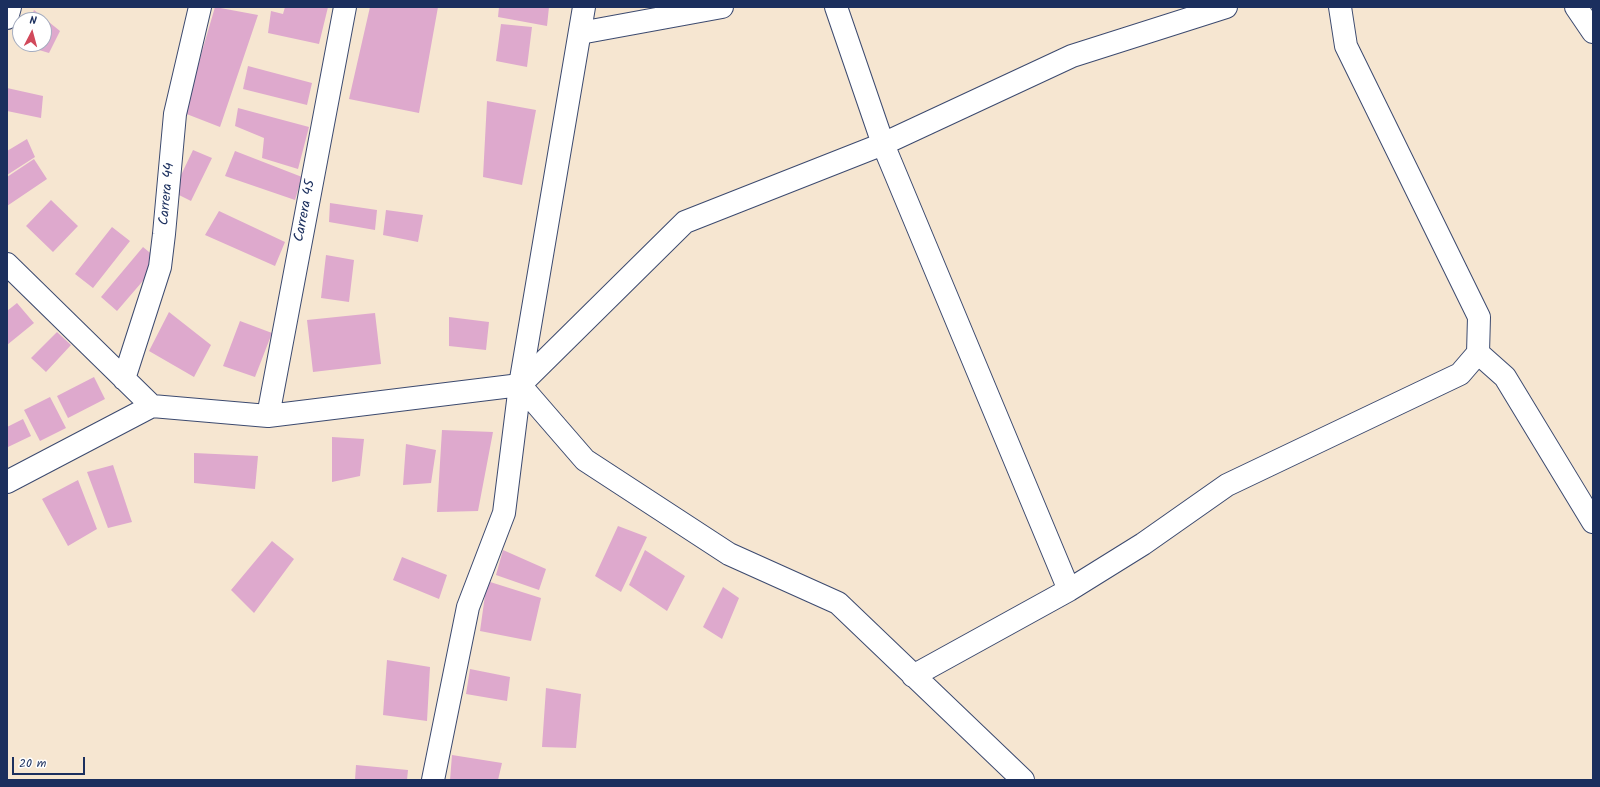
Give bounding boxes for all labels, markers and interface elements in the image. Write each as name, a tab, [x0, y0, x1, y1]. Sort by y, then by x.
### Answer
north arrow	[12, 12, 52, 52]
text: N	[29, 12, 38, 30]
street label: Carrera 44	[157, 162, 179, 226]
street label: Carrera 45	[292, 179, 320, 243]
scale bar	[14, 749, 87, 775]
text: 20 m	[19, 754, 46, 773]

